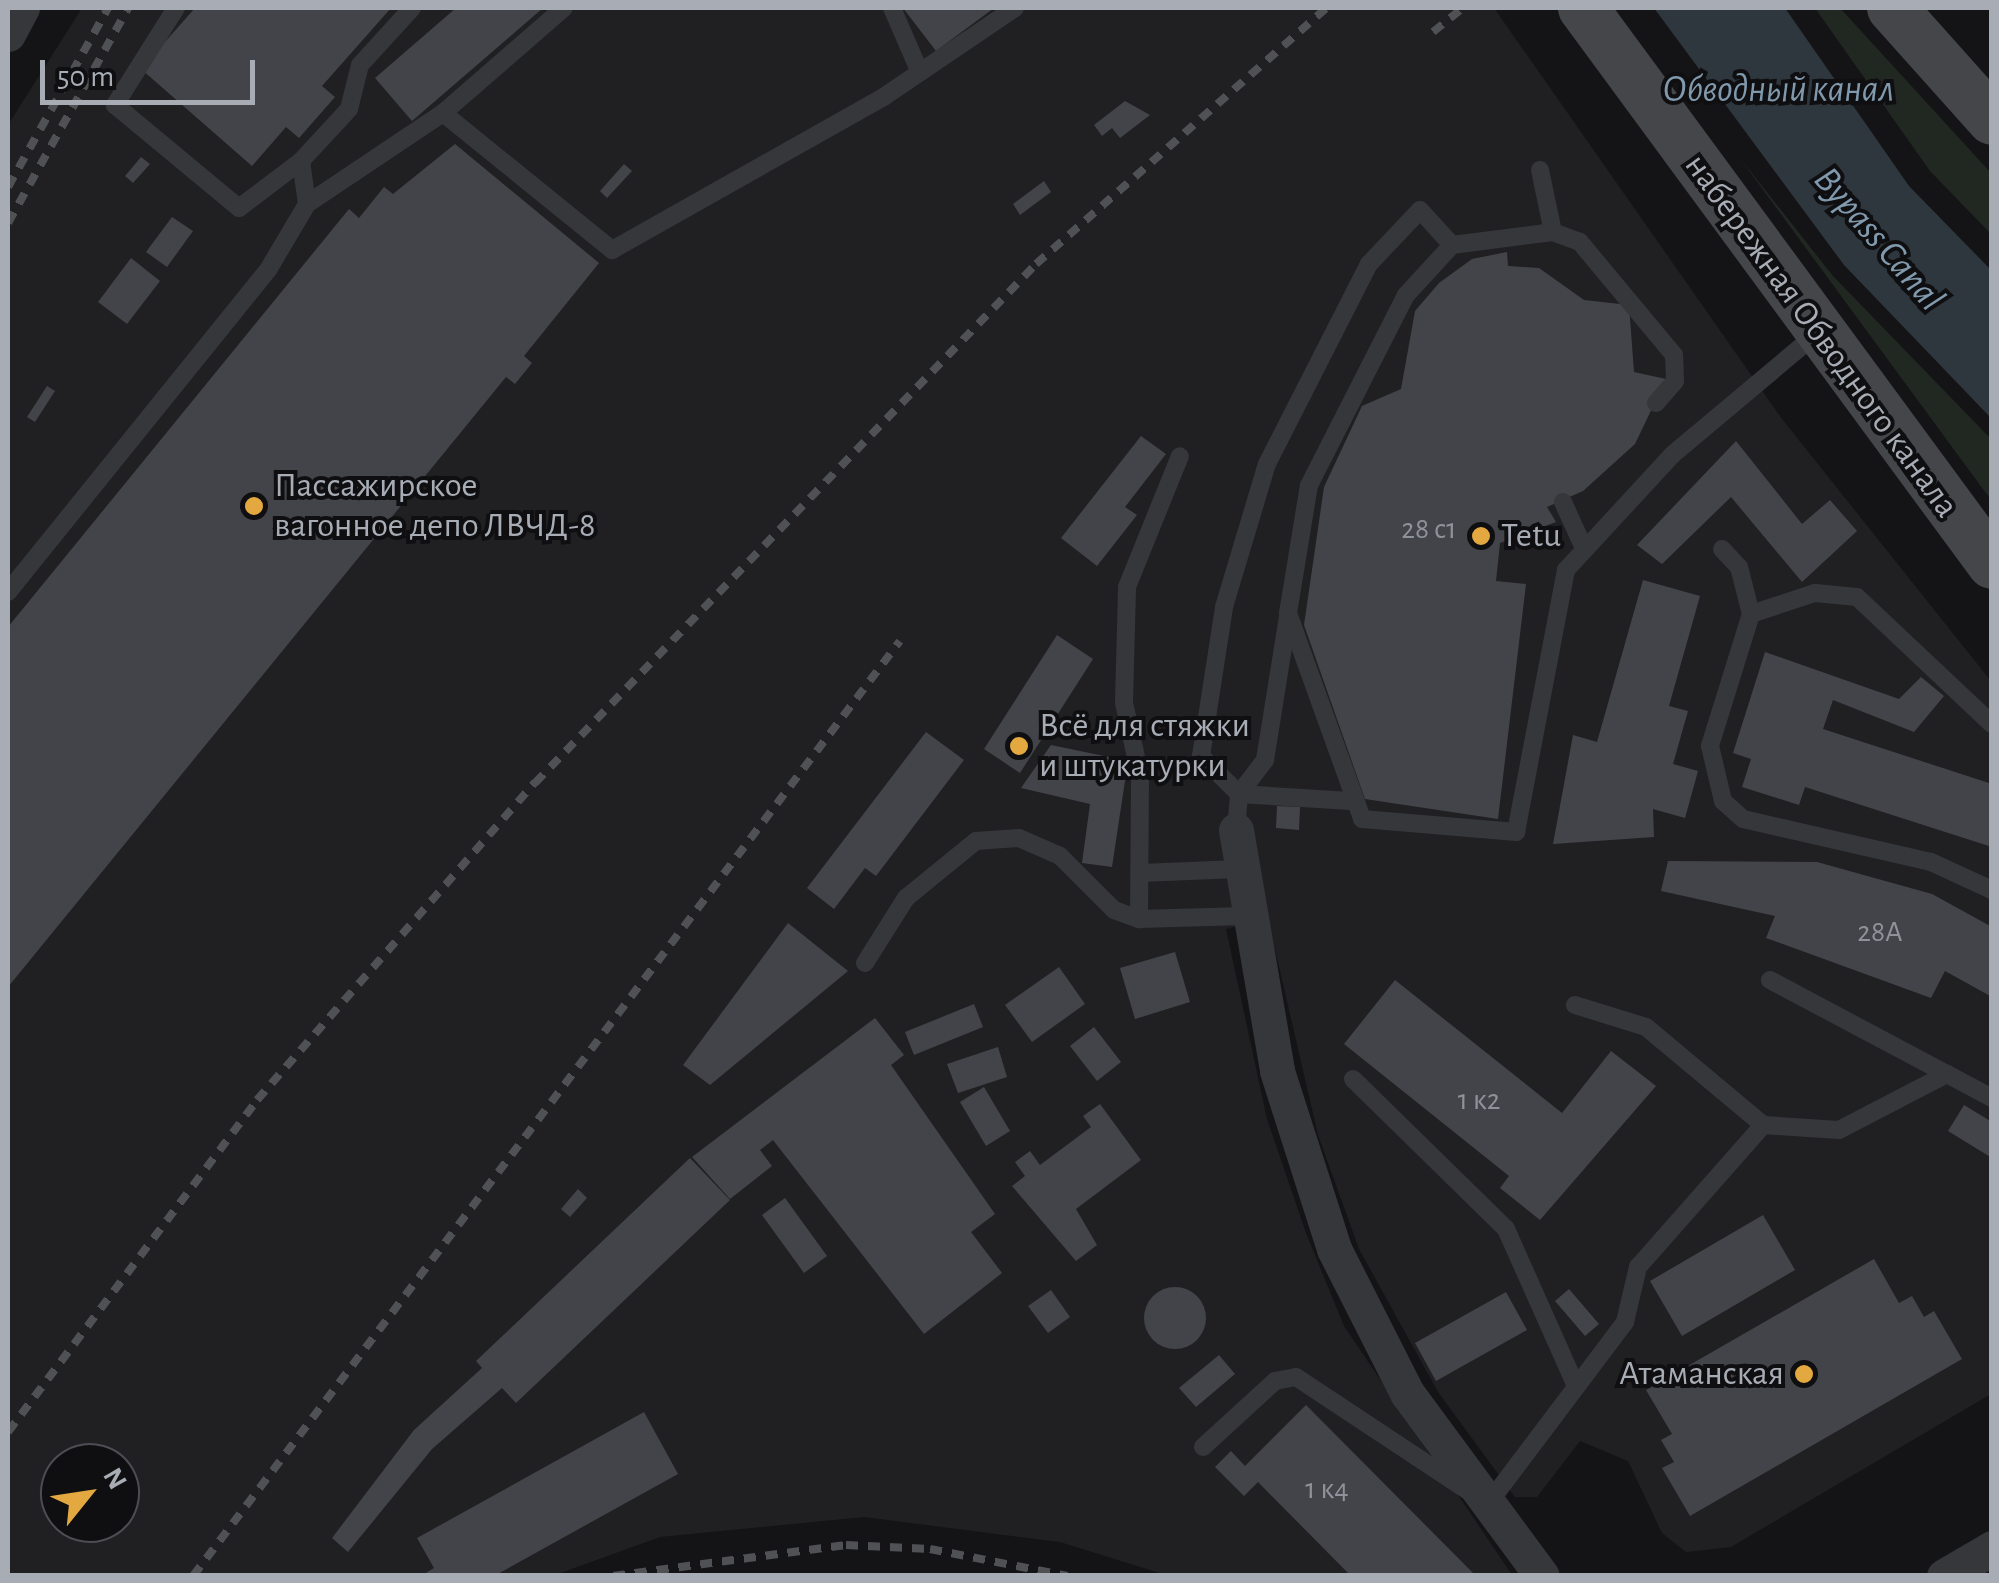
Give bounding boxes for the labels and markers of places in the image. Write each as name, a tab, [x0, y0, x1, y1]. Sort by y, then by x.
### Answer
place label: Пассажирское вагонное депо ЛВЧД-8	[274, 465, 596, 547]
marker: Пассажирское вагонное депо ЛВЧД-8	[243, 495, 265, 517]
place label: Tetu	[1501, 515, 1561, 557]
marker: Tetu	[1470, 525, 1492, 547]
place label: Всё для стяжки и штукатурки	[1039, 705, 1250, 787]
marker: Всё для стяжки и штукатурки	[1008, 735, 1030, 757]
place label: Атаманская	[1619, 1353, 1784, 1395]
marker: Атаманская	[1793, 1363, 1815, 1385]

